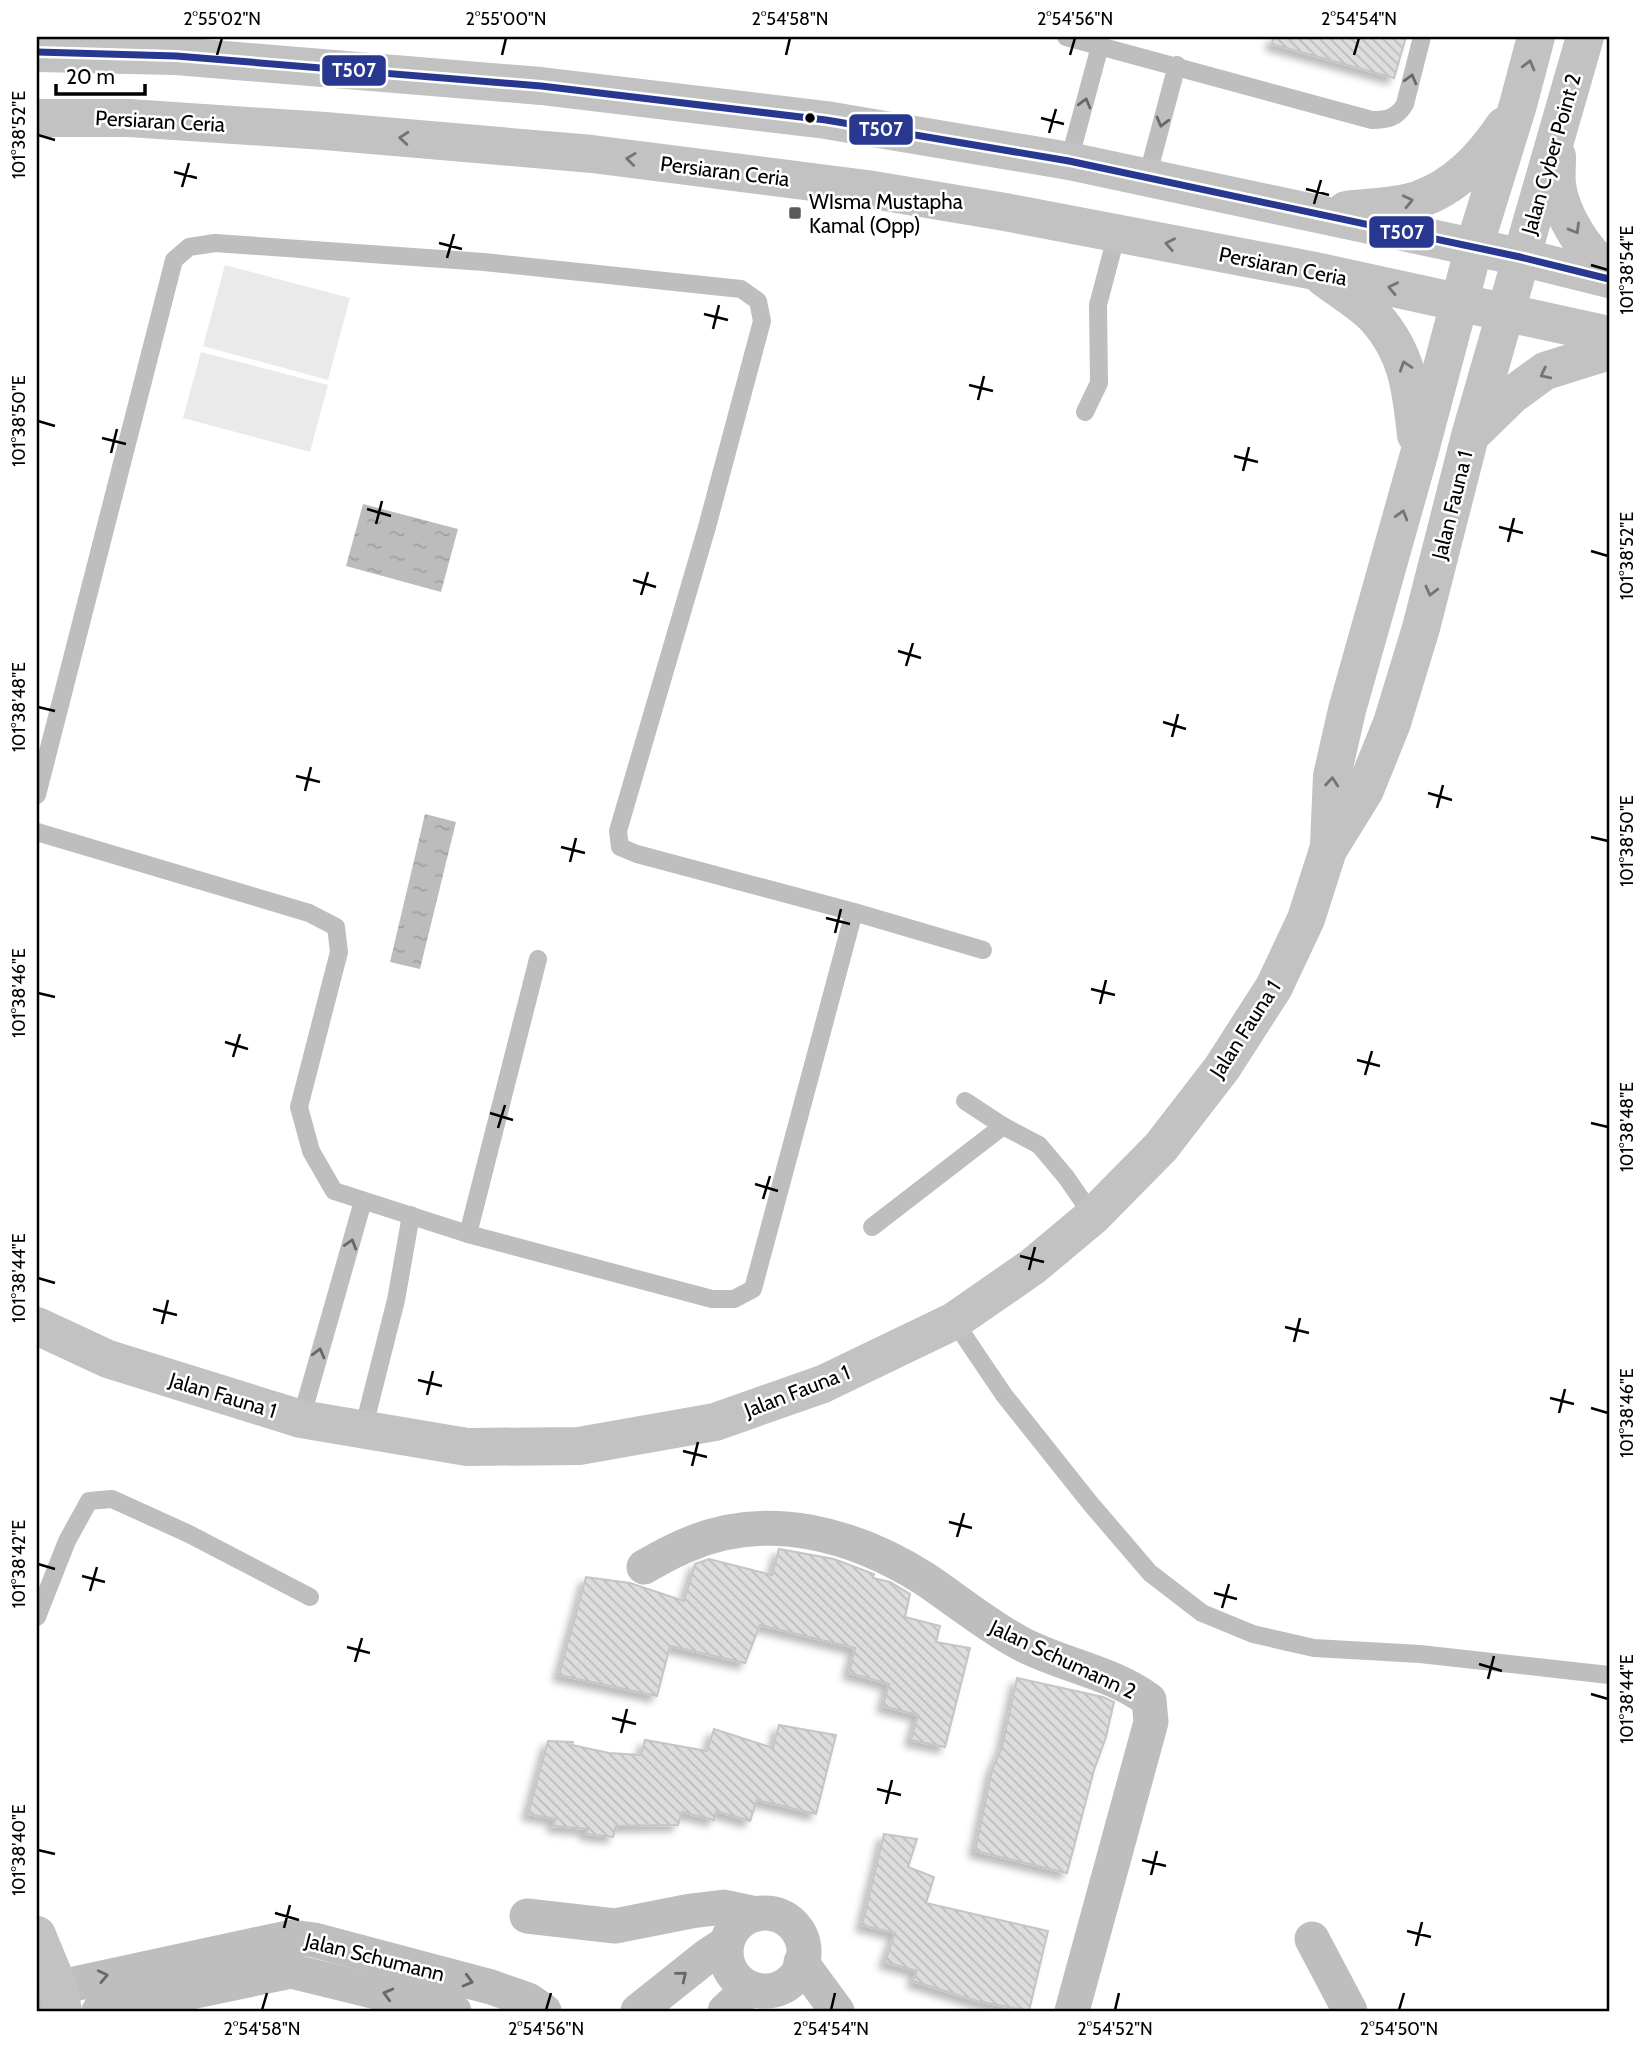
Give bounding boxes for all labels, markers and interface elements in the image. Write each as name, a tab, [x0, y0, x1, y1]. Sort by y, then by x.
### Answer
text: 2°55'02"N	[183, 8, 261, 30]
text: 2°55'00"N	[466, 8, 546, 30]
text: 2°54'58"N	[752, 8, 828, 30]
text: 2°54'56"N	[1037, 8, 1113, 30]
text: 2°54'54"N	[1321, 8, 1397, 30]
scale bar	[56, 52, 145, 96]
line badge: T507	[321, 54, 387, 87]
text: T507	[332, 59, 376, 82]
one-way arrow	[1521, 59, 1535, 71]
text: 20 m	[66, 64, 115, 89]
street label: Jalan Cyber Point 2	[1516, 71, 1586, 238]
one-way arrow	[1403, 73, 1417, 85]
text: 101°38'52"E	[8, 91, 30, 179]
one-way arrow	[1077, 98, 1091, 110]
street label: Persiaran Ceria	[94, 105, 226, 137]
unlabelled marker	[803, 111, 817, 125]
line badge: T507	[848, 113, 914, 146]
one-way arrow	[1156, 116, 1170, 128]
text: T507	[859, 118, 903, 141]
one-way arrow	[399, 131, 410, 146]
street label: Persiaran Ceria	[659, 151, 791, 191]
one-way arrow	[625, 152, 637, 167]
place label: WIsma Mustapha Kamal (Opp)	[809, 189, 963, 238]
one-way arrow	[1402, 195, 1414, 210]
marker: WIsma Mustapha Kamal (Opp)	[787, 205, 803, 221]
line badge: T507	[1368, 215, 1435, 249]
text: T507	[1380, 221, 1424, 244]
one-way arrow	[1567, 222, 1580, 235]
text: 101°38'54"E	[1616, 225, 1638, 314]
one-way arrow	[1164, 238, 1176, 253]
street label: Persiaran Ceria	[1217, 241, 1349, 291]
one-way arrow	[1387, 282, 1399, 297]
one-way arrow	[1398, 360, 1413, 372]
one-way arrow	[1540, 365, 1552, 379]
text: 101°38'50"E	[8, 375, 30, 467]
street label: Jalan Fauna 1	[1426, 448, 1478, 563]
one-way arrow	[1394, 509, 1409, 521]
text: 101°38'52"E	[1616, 512, 1638, 600]
one-way arrow	[1425, 585, 1439, 597]
text: 101°38'48"E	[8, 662, 30, 752]
one-way arrow	[1324, 776, 1339, 787]
text: 101°38'50"E	[1616, 795, 1638, 887]
text: 101°38'46"E	[8, 948, 30, 1038]
street label: Jalan Fauna 1	[1204, 976, 1286, 1083]
text: 101°38'48"E	[1616, 1082, 1638, 1172]
text: 101°38'44"E	[8, 1233, 30, 1323]
one-way arrow	[342, 1238, 357, 1250]
one-way arrow	[311, 1347, 325, 1359]
street label: Jalan Fauna 1	[740, 1359, 853, 1423]
street label: Jalan Fauna 1	[165, 1367, 280, 1423]
text: 101°38'46"E	[1616, 1368, 1638, 1458]
text: 101°38'42"E	[8, 1520, 30, 1608]
street label: Jalan Schumann 2	[985, 1614, 1140, 1704]
text: 101°38'44"E	[1616, 1654, 1638, 1744]
text: 101°38'40"E	[8, 1804, 30, 1896]
street label: Jalan Schumann	[302, 1927, 447, 1986]
one-way arrow	[97, 1970, 109, 1984]
one-way arrow	[462, 1972, 474, 1987]
one-way arrow	[674, 1972, 687, 1984]
one-way arrow	[382, 1988, 394, 2002]
text: 2°54'58"N	[224, 2018, 300, 2040]
text: 2°54'56"N	[508, 2018, 584, 2040]
text: 2°54'54"N	[793, 2018, 869, 2040]
text: 2°54'52"N	[1077, 2018, 1153, 2040]
text: 2°54'50"N	[1360, 2018, 1438, 2040]

